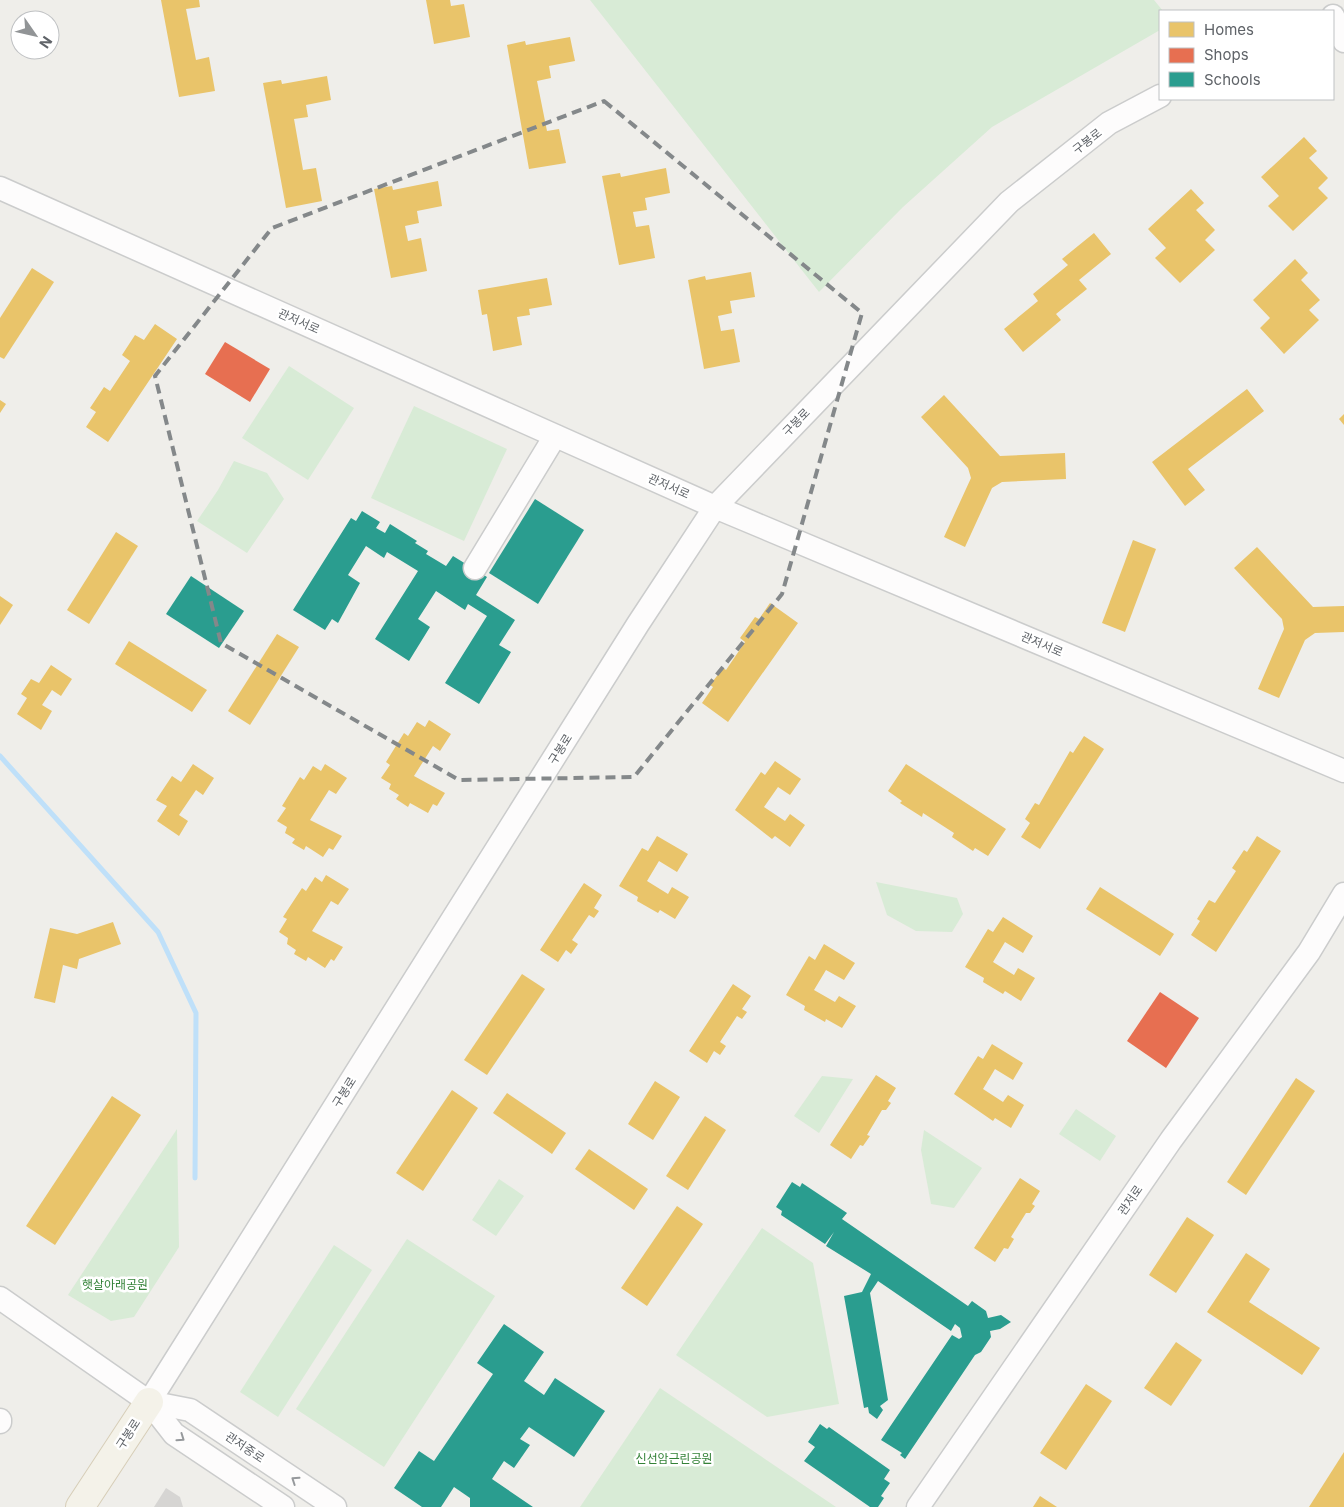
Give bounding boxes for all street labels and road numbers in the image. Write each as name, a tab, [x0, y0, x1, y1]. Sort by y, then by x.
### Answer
street label: 구봉로	[1069, 125, 1105, 157]
street label: 관저서로	[276, 305, 322, 337]
street label: 구봉로	[779, 405, 813, 439]
street label: 관저서로	[646, 470, 692, 502]
street label: 관저서로	[1019, 628, 1065, 660]
street label: 구봉로	[545, 731, 575, 767]
street label: 구봉로	[329, 1074, 359, 1110]
street label: 관저로	[1114, 1182, 1146, 1218]
street label: 구봉로	[113, 1416, 143, 1452]
street label: 관저중로	[222, 1428, 268, 1466]

